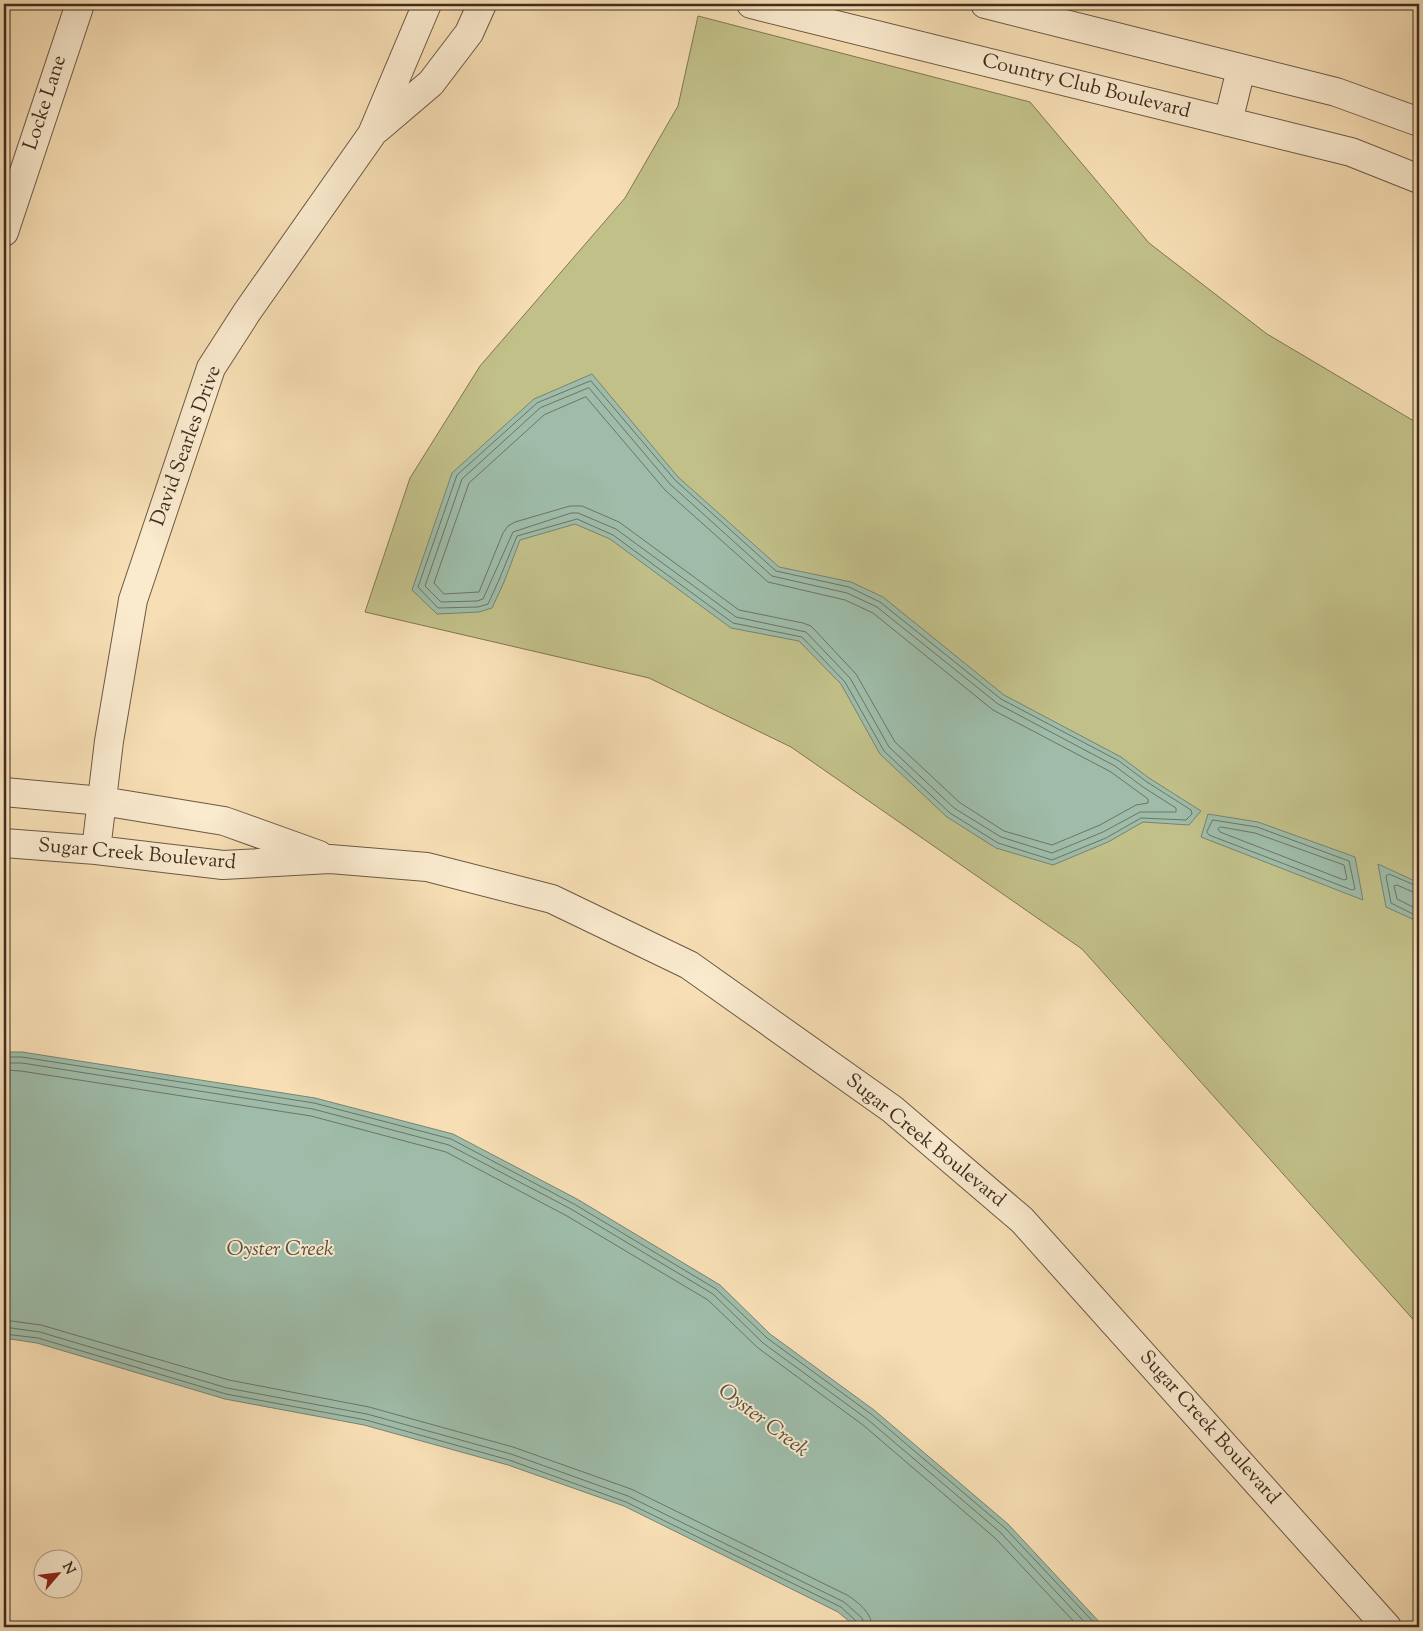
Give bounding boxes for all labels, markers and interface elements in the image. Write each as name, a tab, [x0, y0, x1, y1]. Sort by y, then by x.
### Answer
street label: Country Club Boulevard	[979, 47, 1193, 127]
street label: Locke Lane	[17, 52, 75, 154]
street label: David Searles Drive	[144, 362, 230, 530]
street label: Sugar Creek Boulevard	[37, 832, 237, 878]
street label: Sugar Creek Boulevard	[839, 1067, 1011, 1215]
water label: Oyster Creek	[227, 1235, 334, 1265]
street label: Sugar Creek Boulevard	[1132, 1344, 1286, 1512]
water label: Oyster Creek	[711, 1377, 815, 1465]
north arrow	[32, 1548, 82, 1598]
text: N	[56, 1559, 79, 1578]

